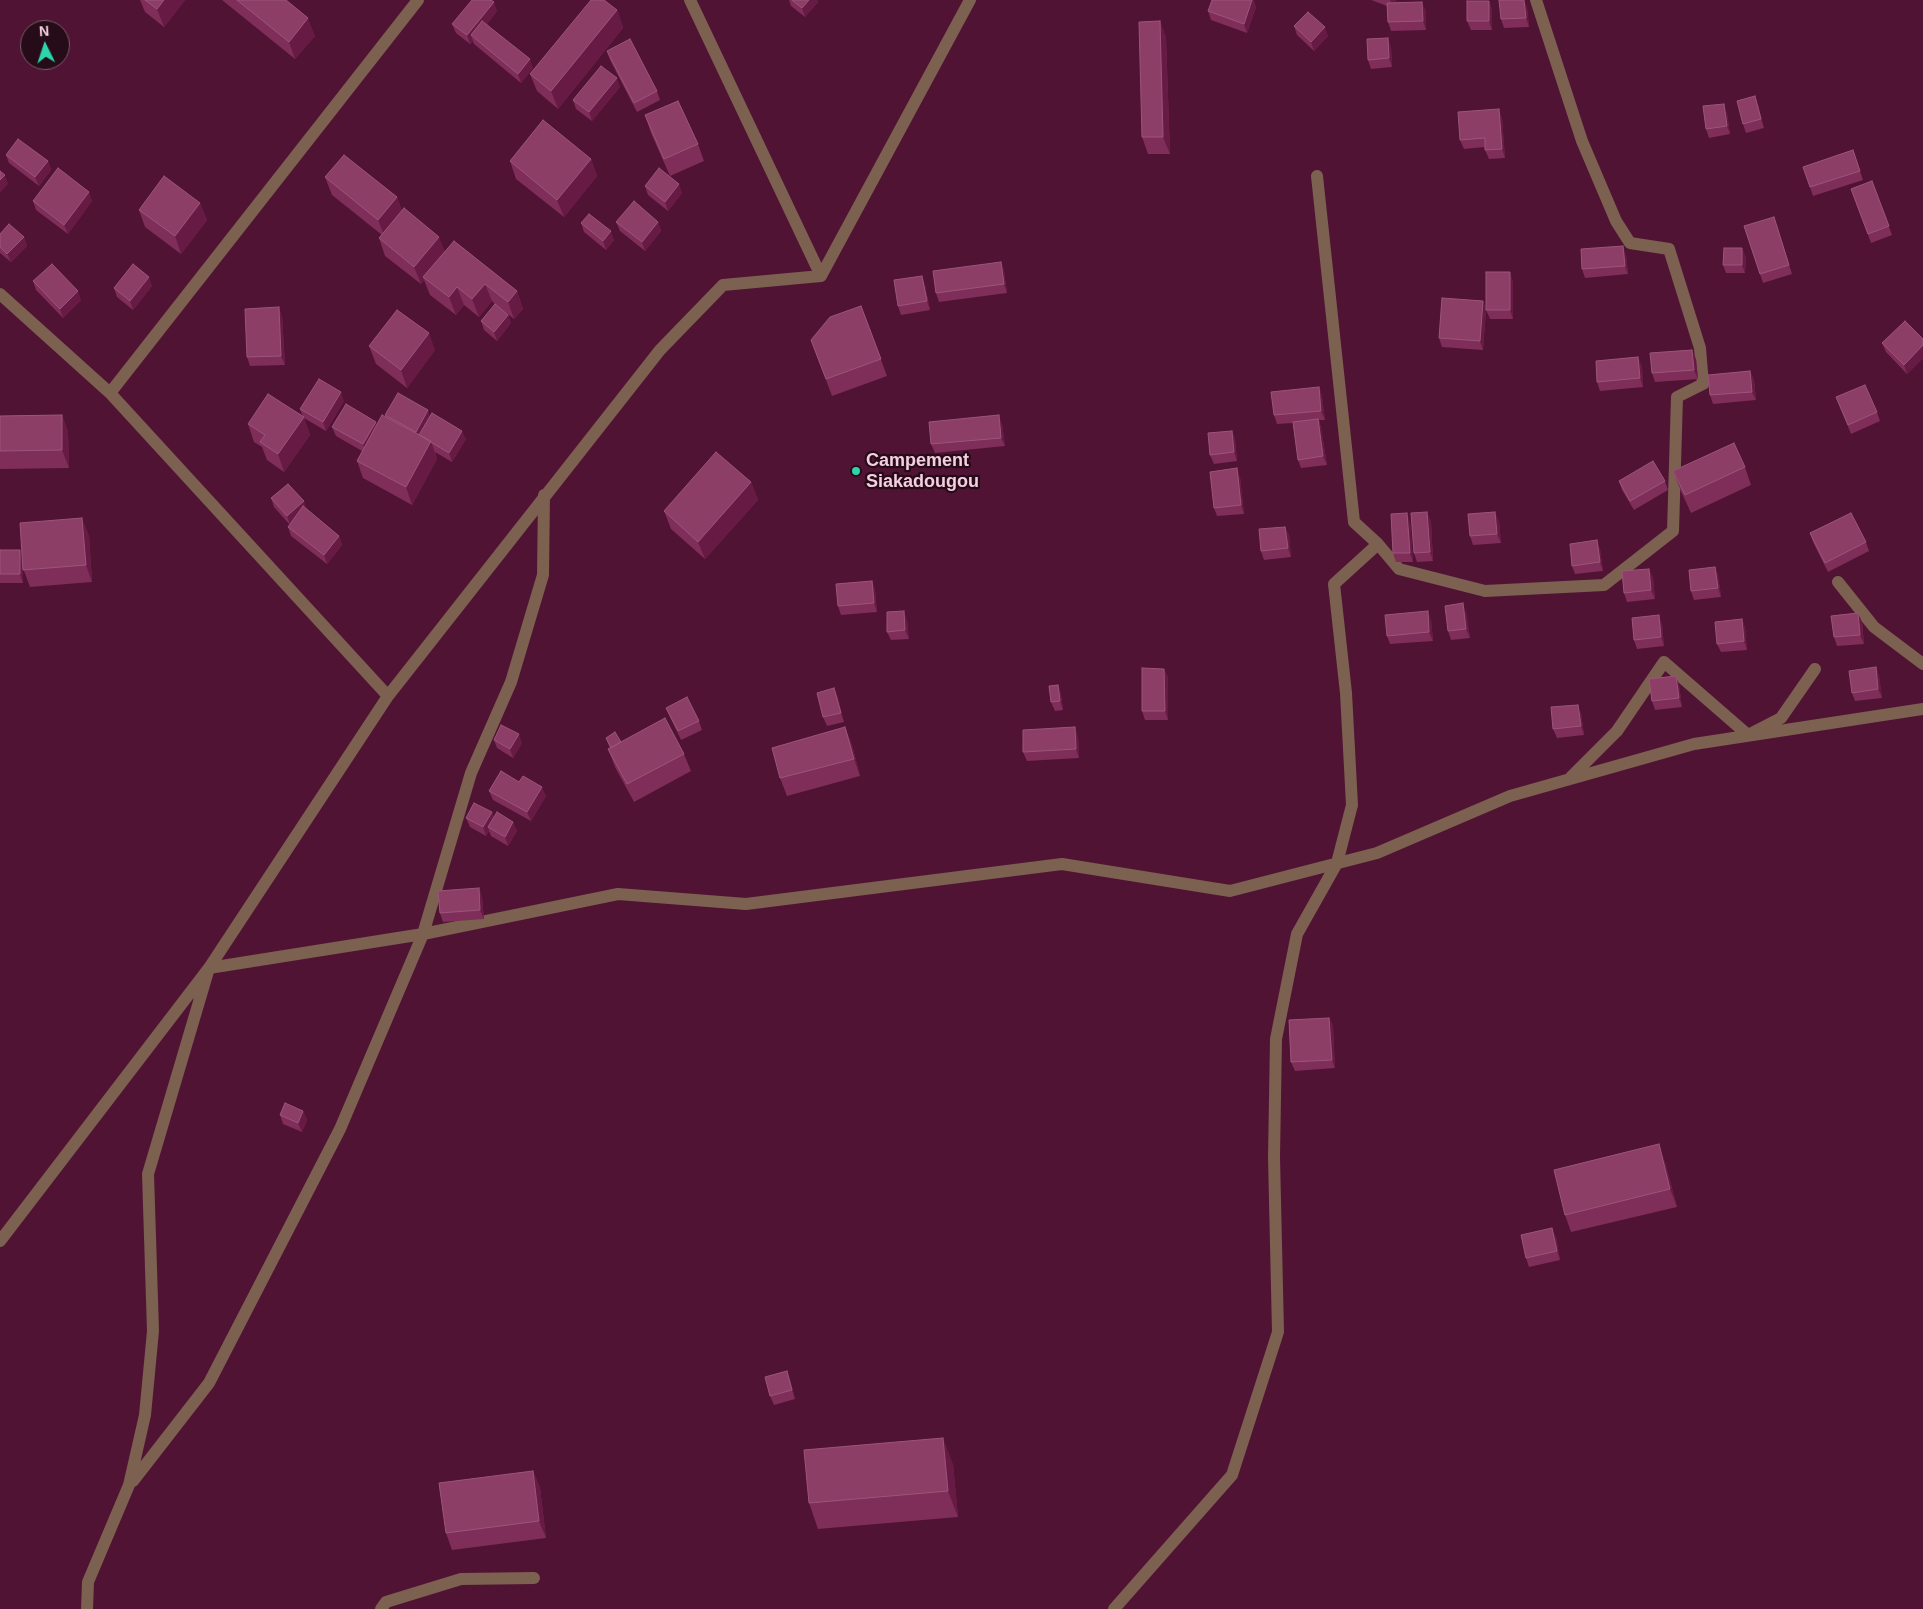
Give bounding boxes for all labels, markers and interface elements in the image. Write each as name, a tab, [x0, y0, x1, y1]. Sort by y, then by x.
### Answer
north arrow	[20, 20, 70, 70]
text: N	[38, 23, 50, 39]
place label: Campement Siakadougou	[866, 450, 979, 492]
marker: Campement Siakadougou	[850, 465, 862, 477]

